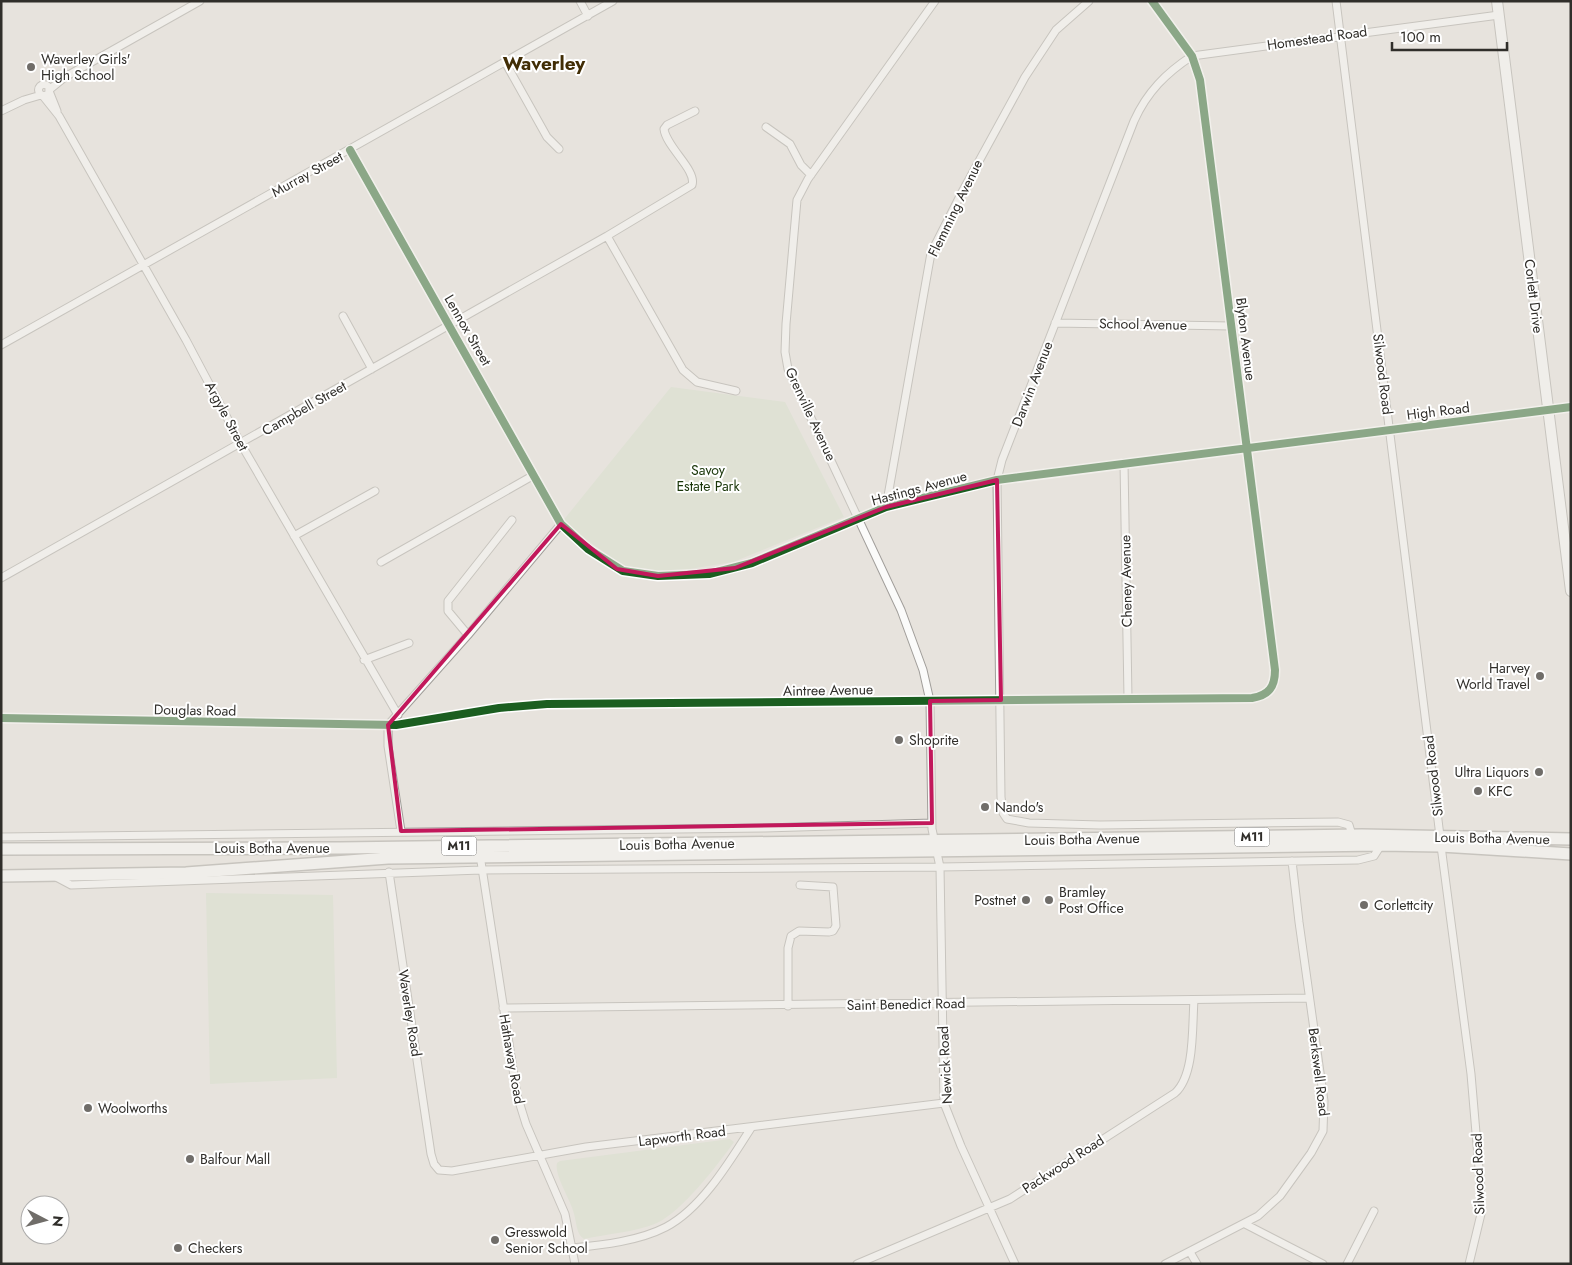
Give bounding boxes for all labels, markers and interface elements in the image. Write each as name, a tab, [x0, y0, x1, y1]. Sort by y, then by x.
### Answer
scale bar	[1392, 20, 1507, 52]
street label: Homestead Road	[1266, 21, 1368, 55]
text: 100 m	[1400, 26, 1441, 48]
place label: Waverley Girls' High School	[41, 49, 130, 85]
district label: Waverley	[503, 50, 586, 77]
marker: Waverley Girls' High School	[25, 61, 37, 73]
street label: Murray Street	[268, 146, 347, 202]
street label: Flemming Avenue	[923, 156, 987, 260]
street label: Corlett Drive	[1520, 258, 1548, 334]
street label: Lennox Street	[440, 291, 497, 370]
street label: Blyton Avenue	[1231, 296, 1261, 382]
street label: School Avenue	[1099, 313, 1187, 335]
street label: Silwood Road	[1368, 332, 1398, 416]
street label: Darwin Avenue	[1007, 339, 1057, 429]
street label: Grenville Avenue	[781, 364, 841, 464]
street label: Campbell Street	[258, 375, 350, 440]
street label: Argyle Street	[200, 378, 254, 455]
street label: High Road	[1405, 397, 1471, 425]
park label: Savoy Estate Park	[676, 460, 740, 496]
street label: Hastings Avenue	[869, 466, 969, 510]
street label: Cheney Avenue	[1115, 535, 1137, 627]
place label: Harvey World Travel	[1456, 658, 1531, 694]
marker: Harvey World Travel	[1534, 670, 1546, 682]
street label: Aintree Avenue	[783, 679, 873, 701]
street label: Douglas Road	[154, 699, 236, 721]
place label: Shoprite	[909, 730, 959, 750]
marker: Shoprite	[893, 734, 905, 746]
street label: Silwood Road	[1418, 734, 1448, 818]
place label: Ultra Liquors	[1455, 762, 1529, 782]
marker: Ultra Liquors	[1533, 766, 1545, 778]
place label: KFC	[1488, 781, 1513, 801]
marker: KFC	[1472, 785, 1484, 797]
place label: Nando's	[995, 797, 1044, 817]
marker: Nando's	[979, 801, 991, 813]
street label: Louis Botha Avenue	[1434, 827, 1550, 849]
street label: Louis Botha Avenue	[1024, 828, 1140, 850]
road number: M11	[1234, 828, 1270, 846]
street label: Louis Botha Avenue	[619, 833, 735, 855]
road number: M11	[442, 836, 476, 856]
street label: Louis Botha Avenue	[214, 838, 330, 858]
place label: Bramley Post Office	[1059, 882, 1124, 918]
place label: Postnet	[974, 890, 1017, 910]
marker: Postnet	[1020, 894, 1032, 906]
marker: Bramley Post Office	[1043, 894, 1055, 906]
place label: Corlettcity	[1374, 895, 1434, 915]
marker: Corlettcity	[1358, 899, 1370, 911]
street label: Waverley Road	[393, 968, 427, 1058]
street label: Saint Benedict Road	[847, 993, 965, 1015]
street label: Hathaway Road	[494, 1013, 530, 1105]
street label: Newick Road	[933, 1025, 957, 1105]
street label: Berkswell Road	[1304, 1027, 1334, 1117]
place label: Woolworths	[98, 1098, 168, 1118]
marker: Woolworths	[82, 1102, 94, 1114]
street label: Lapworth Road	[637, 1121, 727, 1151]
street label: Packwood Road	[1018, 1130, 1108, 1198]
street label: Silwood Road	[1467, 1133, 1489, 1215]
place label: Balfour Mall	[200, 1149, 270, 1169]
marker: Balfour Mall	[184, 1153, 196, 1165]
north arrow	[20, 1195, 70, 1245]
text: N	[47, 1215, 68, 1228]
place label: Gresswold Senior School	[505, 1222, 588, 1258]
marker: Gresswold Senior School	[489, 1234, 501, 1246]
place label: Checkers	[188, 1238, 243, 1258]
marker: Checkers	[172, 1242, 184, 1254]

